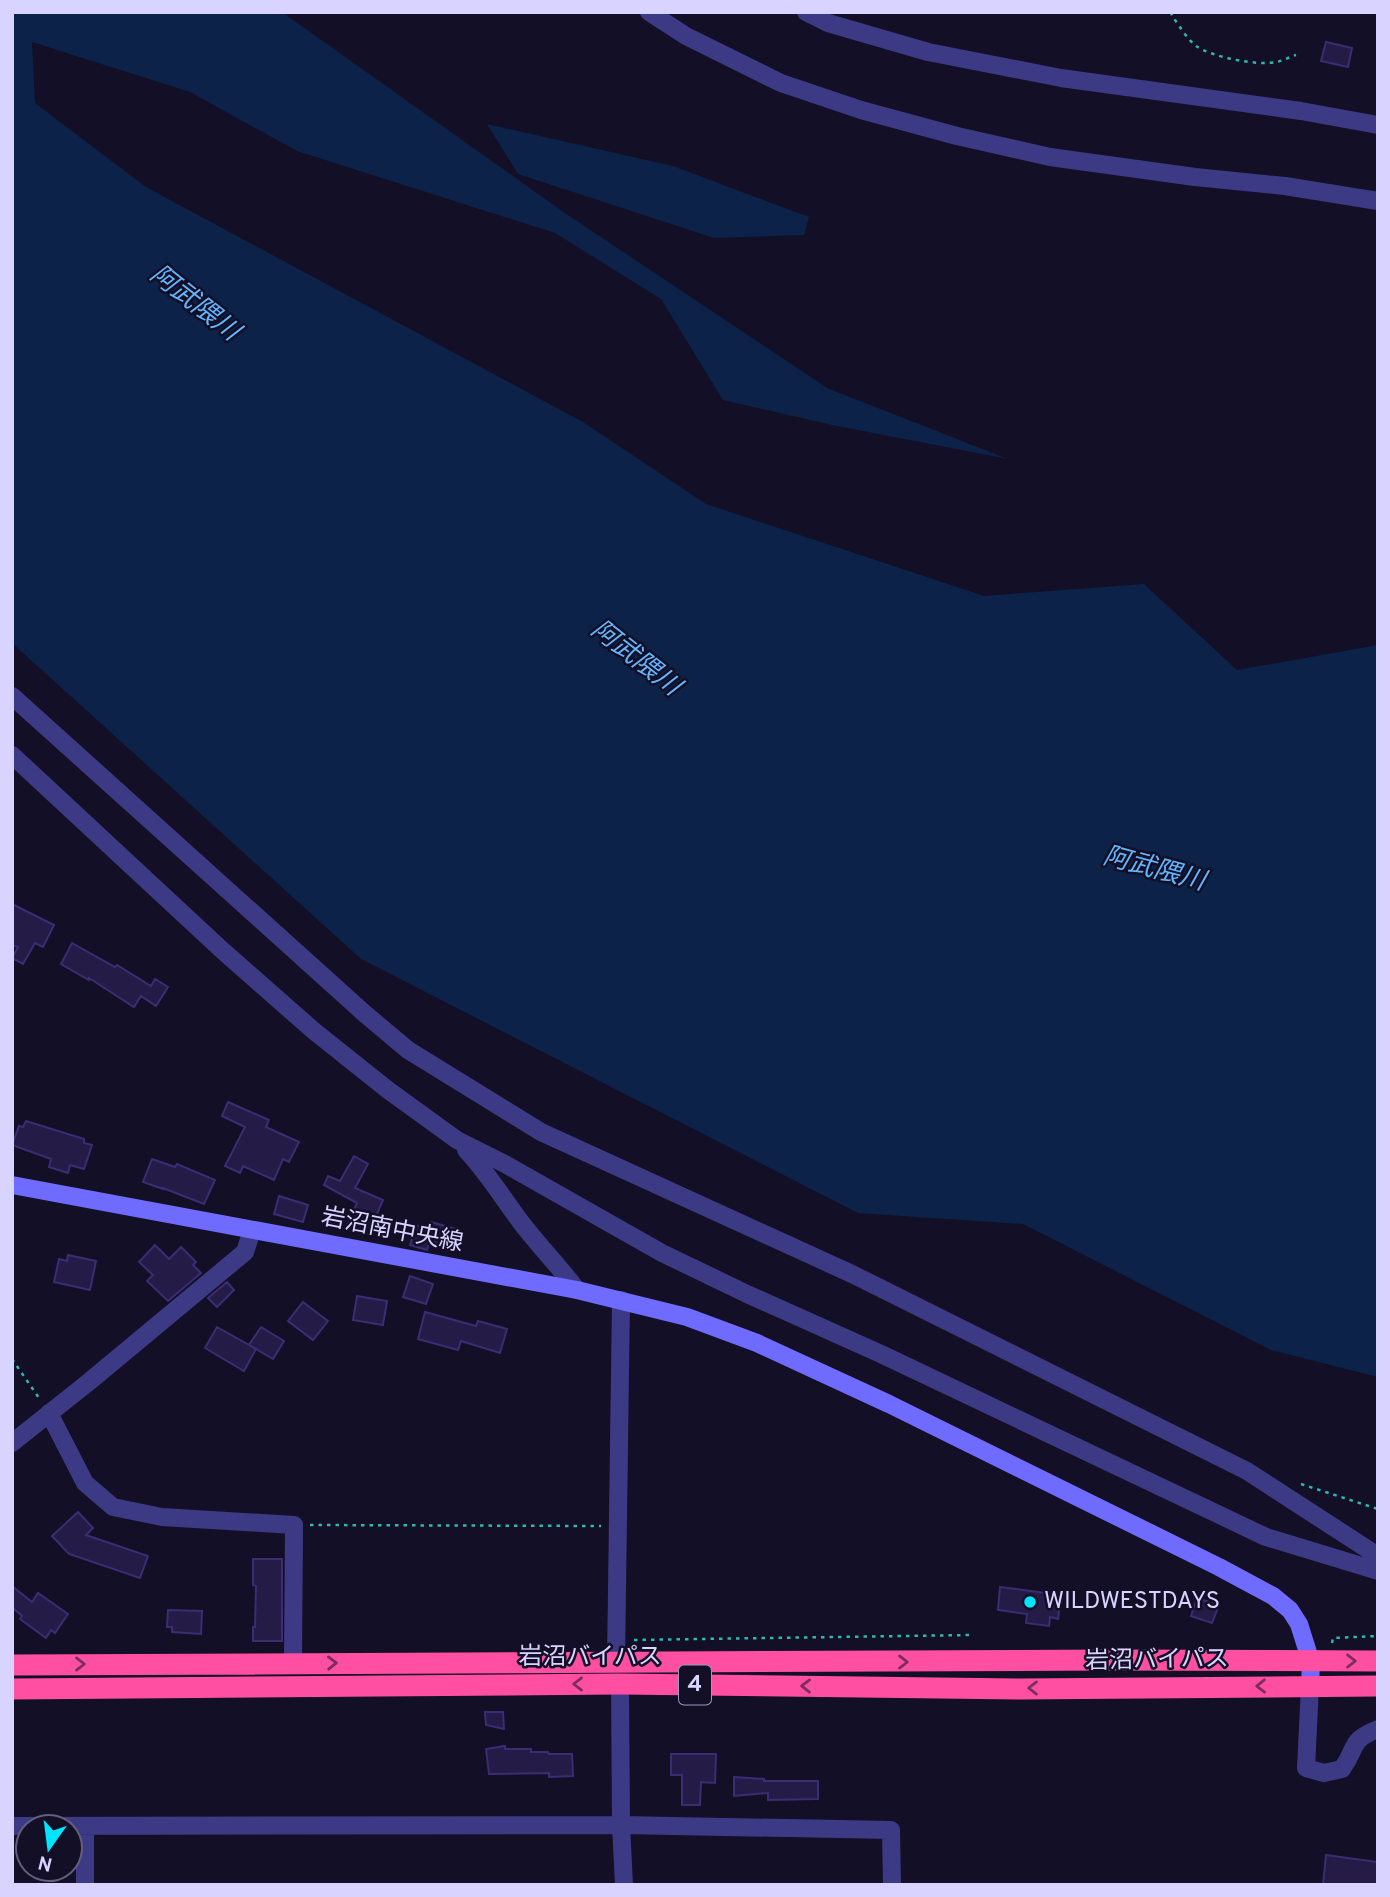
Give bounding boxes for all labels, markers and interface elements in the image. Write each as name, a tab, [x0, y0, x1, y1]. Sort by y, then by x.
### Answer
water label: 阿武隈川	[143, 259, 247, 351]
water label: 阿武隈川	[584, 614, 688, 706]
water label: 阿武隈川	[1099, 841, 1211, 900]
street label: 岩沼南中央線	[318, 1203, 466, 1259]
place label: WILDWESTDAYS	[1044, 1587, 1220, 1617]
marker: WILDWESTDAYS	[1022, 1594, 1038, 1610]
street label: 岩沼バイパス	[518, 1643, 662, 1673]
street label: 岩沼バイパス	[1085, 1645, 1229, 1677]
one-way arrow	[1346, 1653, 1357, 1669]
one-way arrow	[898, 1654, 909, 1670]
one-way arrow	[328, 1655, 338, 1671]
one-way arrow	[76, 1656, 86, 1672]
road number: 4	[679, 1666, 711, 1704]
one-way arrow	[572, 1676, 583, 1692]
one-way arrow	[800, 1678, 810, 1694]
one-way arrow	[1255, 1679, 1266, 1694]
one-way arrow	[1027, 1681, 1038, 1696]
north arrow	[14, 1813, 84, 1883]
text: N	[36, 1849, 55, 1876]

